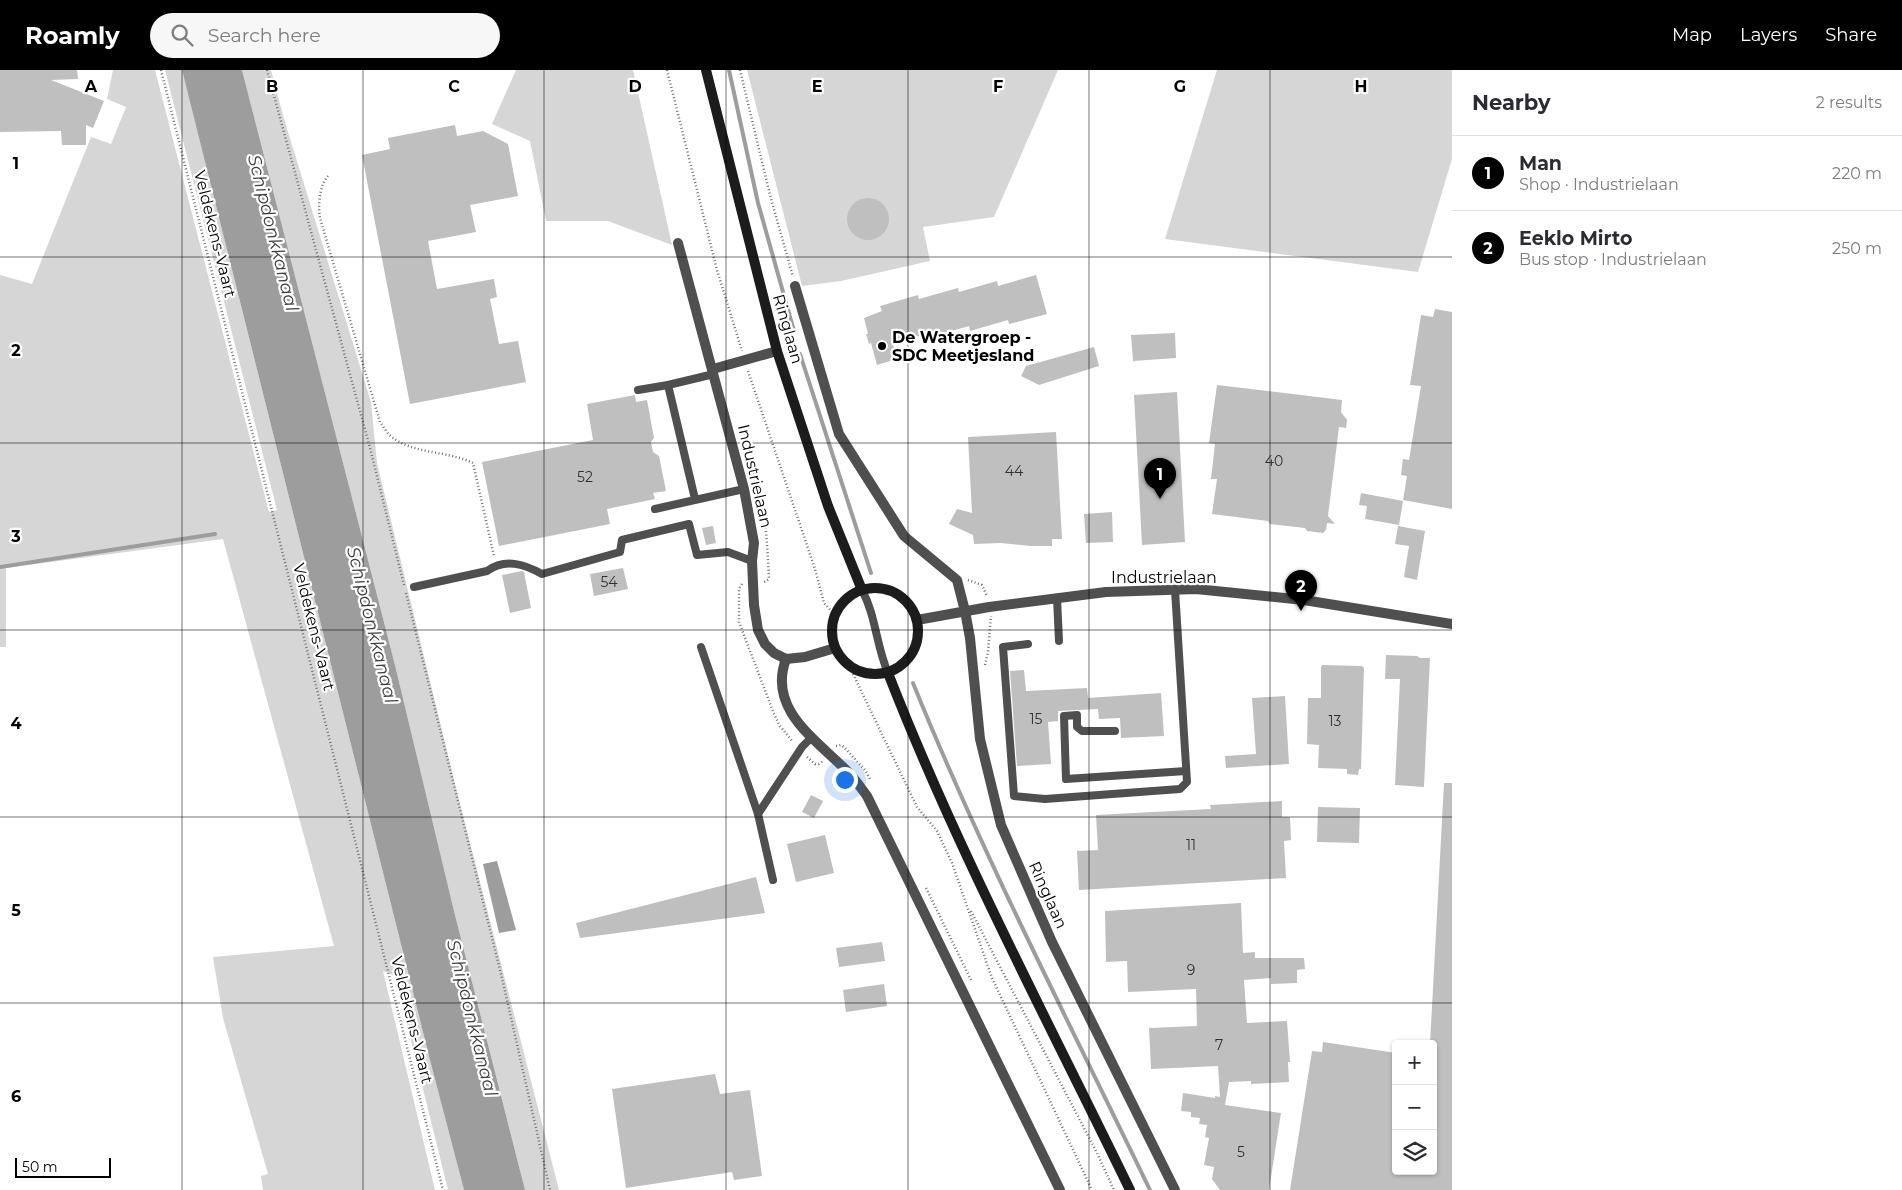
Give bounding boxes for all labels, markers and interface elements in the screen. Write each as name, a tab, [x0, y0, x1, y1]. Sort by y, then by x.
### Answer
search box	[150, 13, 500, 58]
text: Roamly	[25, 21, 120, 50]
icon: search	[168, 21, 196, 49]
text: Search here	[208, 24, 321, 47]
text: Map	[1672, 24, 1712, 46]
text: Layers	[1740, 24, 1797, 46]
text: Share	[1825, 24, 1877, 46]
text: A	[84, 77, 98, 96]
text: B	[266, 77, 278, 96]
text: C	[448, 77, 460, 96]
text: D	[628, 77, 642, 96]
text: E	[812, 77, 822, 96]
text: F	[993, 77, 1003, 96]
text: G	[1174, 77, 1186, 96]
text: H	[1355, 77, 1367, 96]
text: Nearby	[1472, 90, 1551, 115]
text: 2 results	[1816, 93, 1882, 112]
water label: Schipdonkkanaal	[243, 152, 303, 314]
text: Man	[1519, 152, 1562, 175]
text: 1	[13, 154, 19, 173]
text: 1	[1485, 164, 1491, 183]
text: 220 m	[1832, 164, 1882, 183]
street label: Veldekens-Vaart	[190, 168, 240, 300]
text: Shop · Industrielaan	[1519, 175, 1679, 194]
text: Eeklo Mirto	[1519, 227, 1632, 250]
text: 2	[1483, 239, 1493, 258]
text: 250 m	[1832, 239, 1882, 258]
text: Bus stop · Industrielaan	[1519, 250, 1707, 269]
street label: Ringlaan	[769, 292, 807, 366]
place label: De Watergroep - SDC Meetjesland	[892, 328, 1034, 365]
marker: De Watergroep - SDC Meetjesland	[876, 340, 888, 352]
text: 2	[11, 341, 21, 360]
street label: Industrielaan	[734, 422, 776, 530]
house number: 40	[1265, 452, 1283, 470]
pin: 1	[1144, 458, 1176, 499]
house number: 44	[1005, 462, 1024, 480]
house number: 52	[577, 468, 593, 486]
text: 3	[10, 527, 21, 546]
water label: Schipdonkkanaal	[342, 544, 402, 706]
street label: Veldekens-Vaart	[289, 561, 339, 693]
street label: Industrielaan	[1111, 568, 1217, 587]
pin: 2	[1285, 570, 1317, 611]
house number: 54	[600, 573, 618, 591]
house number: 15	[1030, 710, 1043, 728]
house number: 13	[1329, 712, 1342, 730]
text: 4	[10, 714, 22, 733]
your location	[832, 767, 858, 793]
house number: 11	[1186, 836, 1196, 854]
street label: Ringlaan	[1025, 858, 1071, 932]
text: 5	[11, 901, 21, 920]
water label: Schipdonkkanaal	[442, 937, 502, 1099]
street label: Veldekens-Vaart	[387, 954, 437, 1086]
house number: 9	[1187, 961, 1195, 979]
house number: 7	[1215, 1036, 1223, 1054]
map controls	[1392, 1040, 1437, 1175]
button: +	[1392, 1040, 1437, 1085]
button: −	[1392, 1085, 1437, 1130]
text: 6	[11, 1087, 21, 1106]
button: layers	[1392, 1130, 1437, 1175]
house number: 5	[1237, 1143, 1245, 1161]
scale bar	[15, 1155, 111, 1178]
text: 50 m	[22, 1158, 58, 1176]

